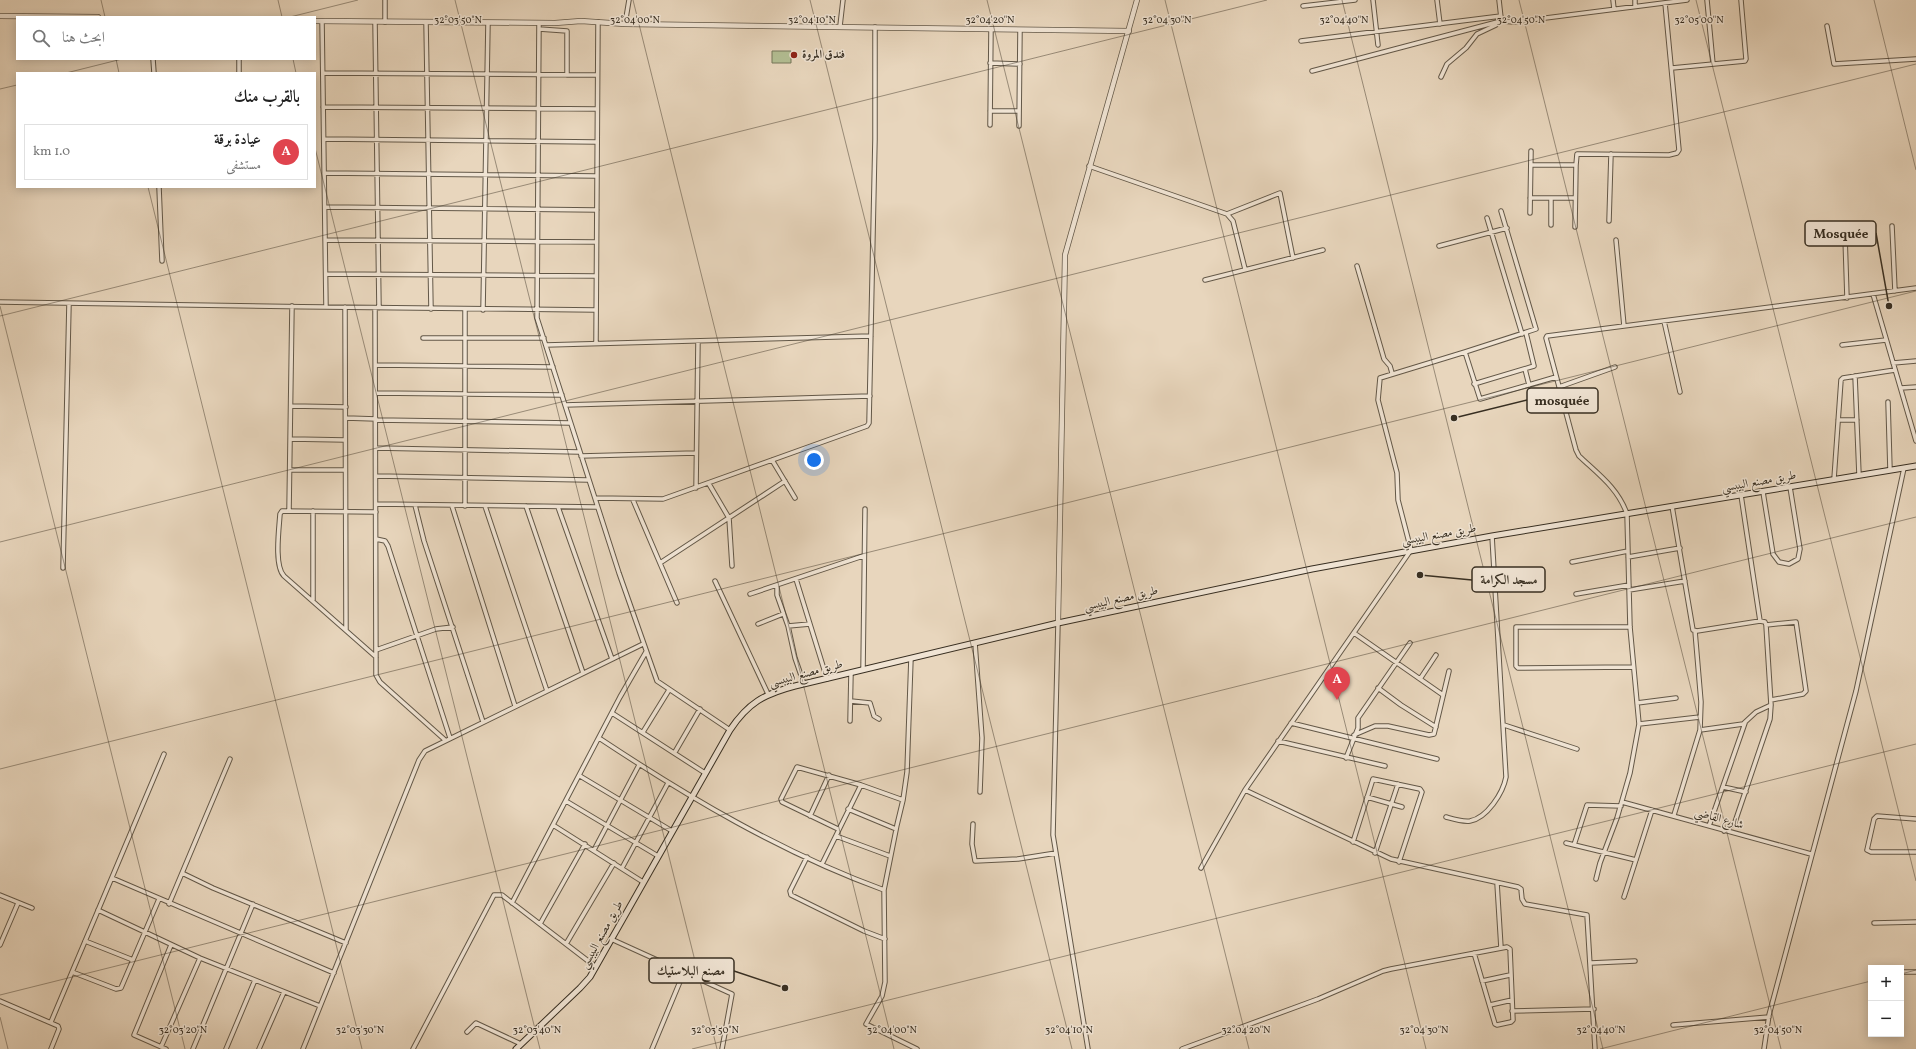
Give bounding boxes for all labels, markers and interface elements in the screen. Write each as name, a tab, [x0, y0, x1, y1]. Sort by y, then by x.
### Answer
text: 32°03'50"N	[434, 13, 483, 27]
text: 32°04'00"N	[610, 13, 661, 27]
text: 32°04'10"N	[788, 13, 836, 27]
text: 32°04'20"N	[965, 13, 1015, 27]
text: 32°04'30"N	[1143, 13, 1192, 27]
text: 32°04'40"N	[1320, 13, 1369, 27]
text: 32°04'50"N	[1497, 13, 1546, 27]
text: 32°05'00"N	[1674, 13, 1724, 27]
search box	[16, 16, 316, 60]
icon: search	[30, 27, 52, 49]
text: ابحث هنا	[62, 28, 105, 49]
place label: فندق المروة	[802, 47, 845, 63]
marker: فندق المروة	[789, 50, 799, 60]
text: بالقرب منك	[234, 86, 300, 109]
text: عيادة برقة	[214, 130, 261, 151]
text: 1.0 km	[33, 143, 70, 161]
text: A	[281, 143, 291, 161]
text: مستشفى	[226, 157, 261, 175]
callout: Mosquée	[1805, 221, 1876, 246]
text: Mosquée	[1814, 226, 1869, 244]
callout: mosquée	[1527, 388, 1598, 413]
text: mosquée	[1535, 393, 1590, 411]
your location	[804, 450, 824, 470]
street label: طريق مصنع البيبسي	[1720, 468, 1798, 498]
street label: طريق مصنع البيبسي	[1400, 521, 1478, 551]
callout: مسجد الكرامة	[1472, 567, 1545, 592]
text: مسجد الكرامة	[1480, 572, 1538, 590]
street label: طريق مصنع البيبسي	[1082, 583, 1160, 617]
street label: طريق مصنع البيبسي	[767, 656, 845, 693]
pin: A	[1324, 667, 1350, 700]
street label: شارع القاضي	[1692, 804, 1746, 836]
street label: طريق مصنع البيبسي	[577, 898, 629, 973]
callout: مصنع البلاستيك	[649, 958, 734, 983]
text: مصنع البلاستيك	[657, 963, 725, 983]
map controls	[1868, 965, 1904, 1037]
button: +	[1868, 965, 1904, 1001]
button: −	[1868, 1001, 1904, 1037]
text: 32°03'20"N	[159, 1023, 208, 1037]
text: 32°03'30"N	[336, 1023, 385, 1037]
text: 32°03'40"N	[513, 1023, 562, 1037]
text: 32°03'50"N	[691, 1023, 740, 1037]
text: 32°04'00"N	[867, 1023, 918, 1037]
text: 32°04'10"N	[1045, 1023, 1093, 1037]
text: 32°04'20"N	[1221, 1023, 1271, 1037]
text: 32°04'30"N	[1400, 1023, 1449, 1037]
text: 32°04'40"N	[1577, 1023, 1626, 1037]
text: 32°04'50"N	[1754, 1023, 1803, 1037]

